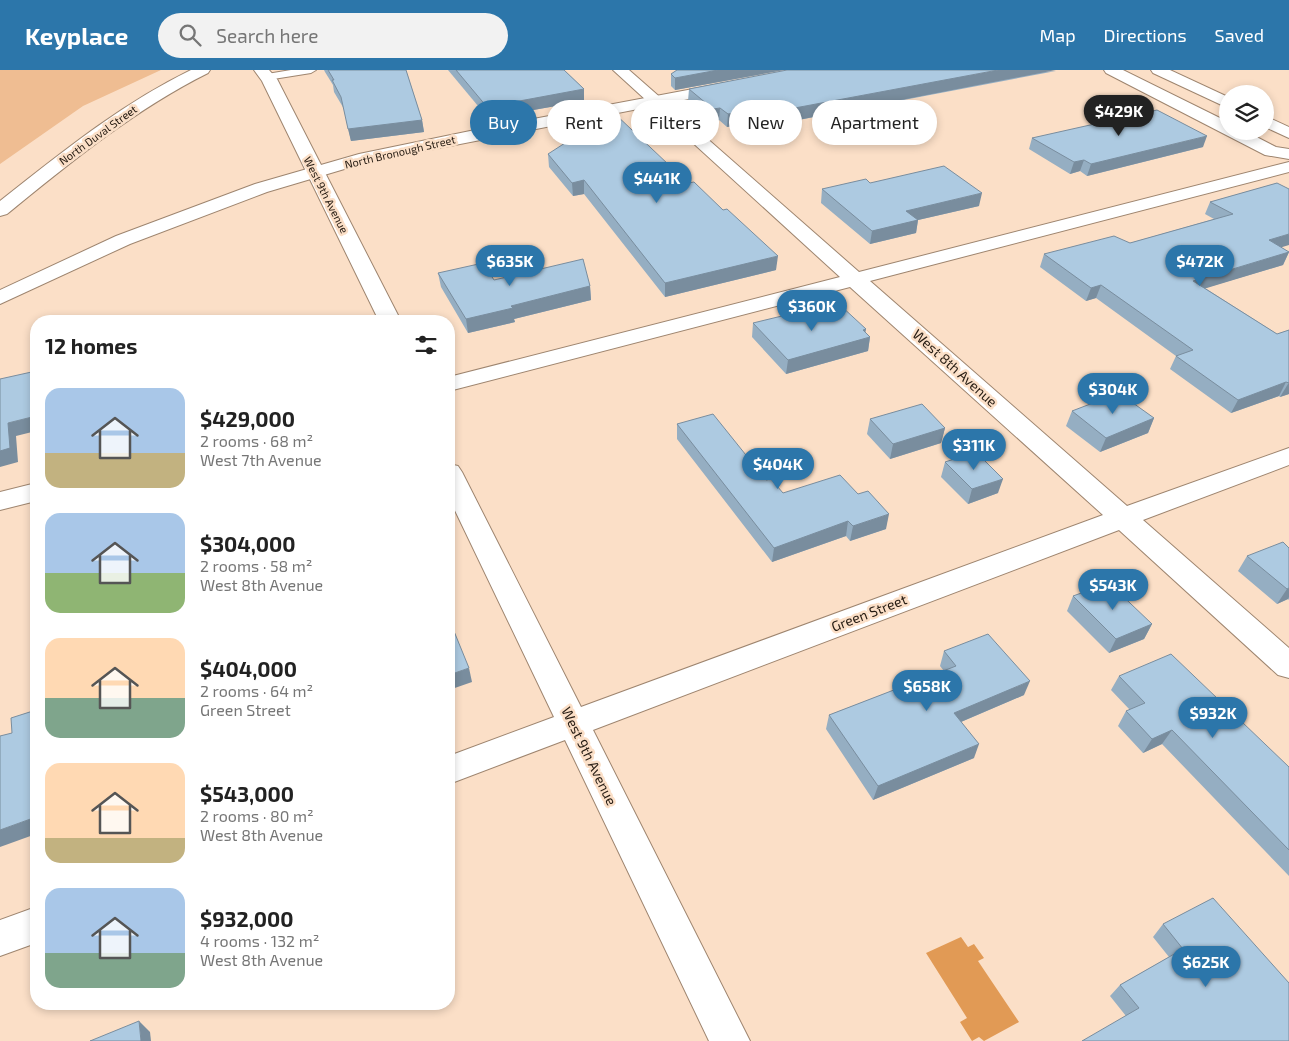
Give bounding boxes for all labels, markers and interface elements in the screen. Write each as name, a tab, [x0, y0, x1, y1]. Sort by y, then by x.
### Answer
search box	[158, 13, 508, 58]
text: Keyplace	[25, 21, 128, 50]
icon: search	[176, 21, 204, 49]
text: Search here	[216, 24, 318, 47]
text: Map	[1039, 24, 1076, 46]
text: Directions	[1104, 24, 1187, 46]
text: Saved	[1215, 24, 1264, 46]
map controls	[1219, 85, 1274, 140]
button: layers	[1219, 85, 1274, 140]
pin: $429K	[1084, 94, 1154, 137]
chip: Buy	[470, 100, 537, 145]
chip: Rent	[547, 100, 621, 145]
chip: Filters	[631, 100, 719, 145]
chip: New	[729, 100, 802, 145]
chip: Apartment	[812, 100, 937, 145]
text: $429K	[1095, 101, 1143, 120]
street label: North Duval Street	[56, 102, 139, 167]
street label: North Bronough Street	[343, 132, 457, 171]
street label: West 9th Avenue	[302, 154, 351, 235]
pin: $441K	[622, 162, 692, 204]
text: $441K	[634, 168, 680, 187]
pin: $635K	[475, 244, 545, 287]
pin: $472K	[1165, 244, 1235, 287]
text: $635K	[487, 251, 533, 270]
text: $472K	[1176, 251, 1224, 270]
pin: $360K	[777, 290, 847, 332]
text: $360K	[788, 296, 836, 315]
street label: West 8th Avenue	[910, 325, 1001, 410]
icon: filters	[412, 331, 440, 359]
text: 12 homes	[45, 333, 137, 358]
pin: $304K	[1078, 372, 1148, 415]
text: $304K	[1089, 379, 1137, 398]
text: $429,000	[200, 406, 295, 431]
icon: home	[85, 408, 145, 468]
pin: $311K	[939, 428, 1009, 471]
text: 2 rooms · 68 m²	[200, 431, 313, 450]
text: $311K	[953, 435, 995, 454]
pin: $404K	[743, 448, 813, 490]
text: West 7th Avenue	[200, 450, 322, 469]
text: $404K	[753, 454, 803, 473]
text: $304,000	[200, 531, 296, 556]
icon: home	[85, 533, 145, 593]
text: 2 rooms · 58 m²	[200, 556, 313, 575]
pin: $543K	[1078, 568, 1148, 611]
text: West 8th Avenue	[200, 575, 323, 594]
text: $543K	[1089, 575, 1137, 594]
street label: Green Street	[829, 590, 909, 635]
text: $404,000	[200, 656, 297, 681]
icon: home	[85, 658, 145, 718]
pin: $658K	[892, 670, 962, 712]
text: $658K	[903, 676, 951, 695]
text: 2 rooms · 64 m²	[200, 681, 313, 700]
pin: $932K	[1178, 696, 1248, 739]
text: Green Street	[200, 700, 291, 719]
text: $932K	[1189, 703, 1237, 722]
street label: West 9th Avenue	[558, 704, 621, 808]
text: $543,000	[200, 781, 294, 806]
icon: home	[85, 783, 145, 843]
text: 2 rooms · 80 m²	[200, 806, 314, 825]
text: West 8th Avenue	[200, 825, 323, 844]
text: $932,000	[200, 906, 294, 931]
icon: home	[85, 908, 145, 968]
text: 4 rooms · 132 m²	[200, 931, 319, 950]
pin: $625K	[1171, 946, 1241, 988]
text: West 8th Avenue	[200, 950, 323, 969]
text: $625K	[1183, 952, 1230, 971]

